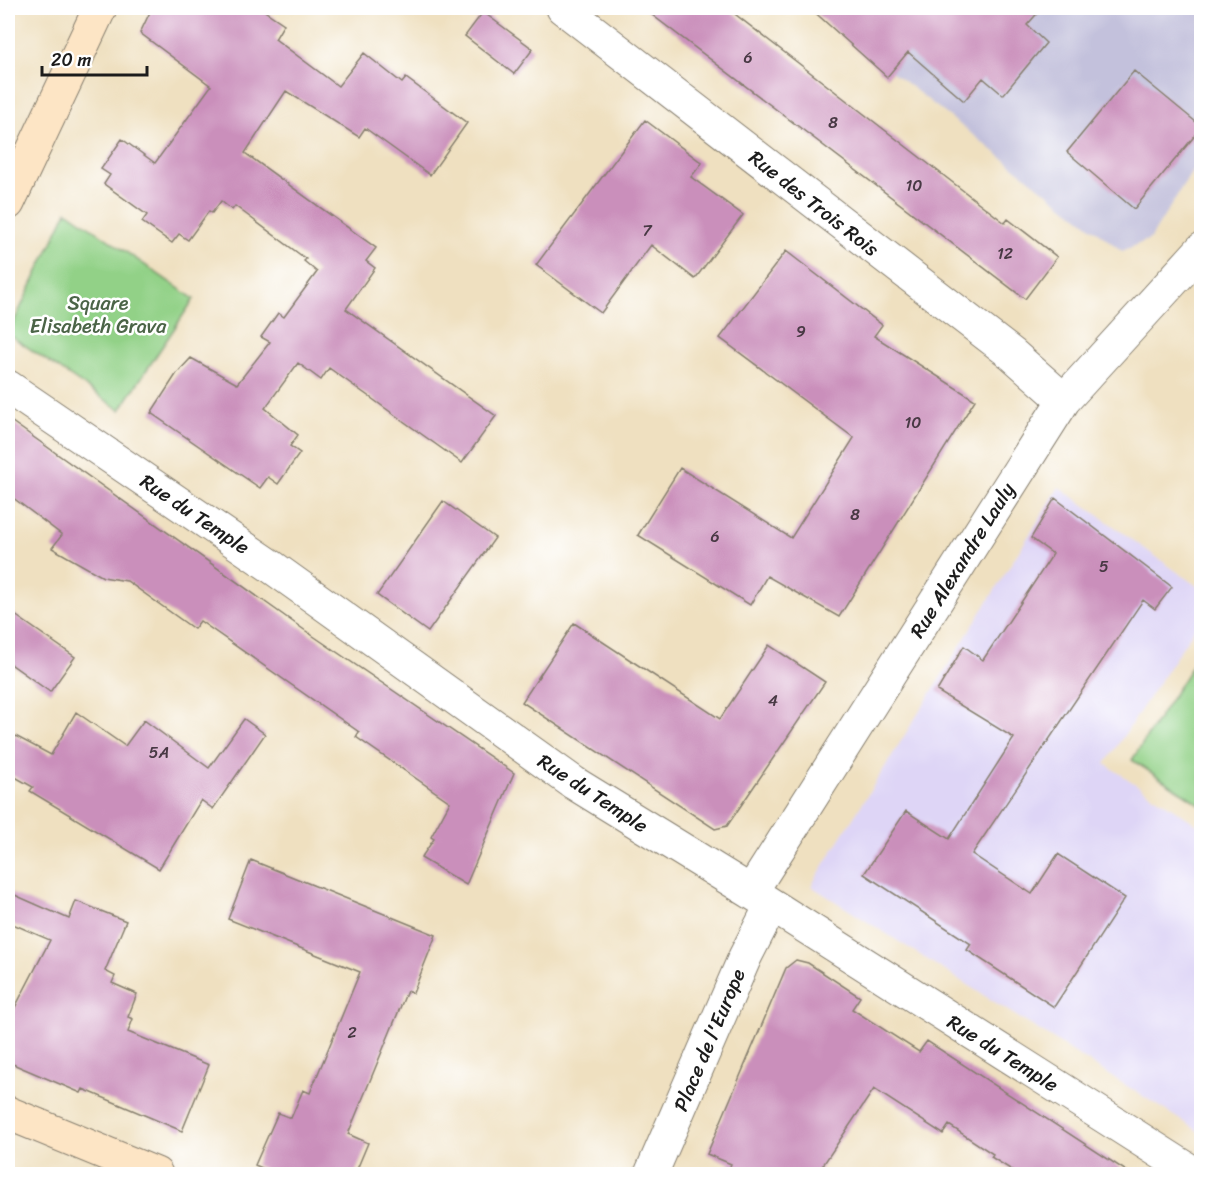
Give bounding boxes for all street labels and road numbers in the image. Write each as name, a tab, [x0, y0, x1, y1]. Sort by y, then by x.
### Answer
street label: Rue des Trois Rois	[741, 141, 887, 266]
street label: Rue du Temple	[133, 465, 257, 564]
street label: Rue Alexandre Lauly	[900, 475, 1025, 645]
street label: Rue du Temple	[530, 744, 655, 842]
street label: Place de l'Europe	[664, 963, 755, 1117]
street label: Rue du Temple	[940, 1005, 1066, 1102]

